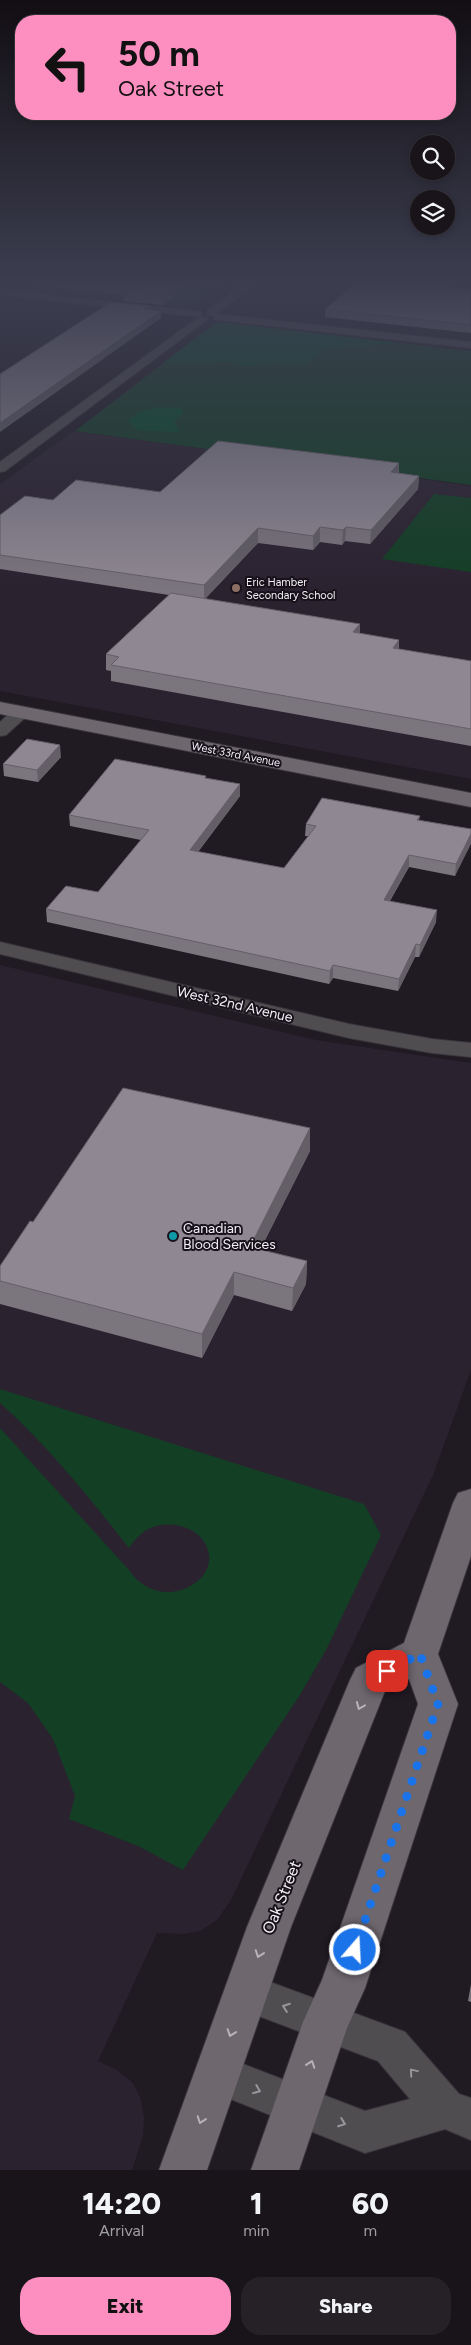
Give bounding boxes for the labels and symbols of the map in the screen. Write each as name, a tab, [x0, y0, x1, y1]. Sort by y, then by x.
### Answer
place label: Eric Hamber Secondary School	[246, 576, 336, 602]
marker: Eric Hamber Secondary School	[230, 582, 242, 594]
street label: West 33rd Avenue	[190, 740, 281, 769]
street label: West 32nd Avenue	[175, 983, 295, 1026]
place label: Canadian Blood Services	[183, 1220, 276, 1253]
marker: Canadian Blood Services	[167, 1230, 179, 1242]
pin	[366, 1650, 408, 1692]
one-way arrow	[355, 1701, 366, 1710]
street label: Oak Street	[258, 1858, 305, 1936]
position arrow	[328, 1923, 380, 1975]
one-way arrow	[255, 1949, 265, 1957]
one-way arrow	[282, 2003, 291, 2013]
one-way arrow	[227, 2028, 237, 2037]
one-way arrow	[306, 2060, 316, 2069]
one-way arrow	[411, 2069, 419, 2078]
one-way arrow	[252, 2083, 261, 2094]
one-way arrow	[197, 2115, 207, 2124]
one-way arrow	[338, 2117, 346, 2127]

